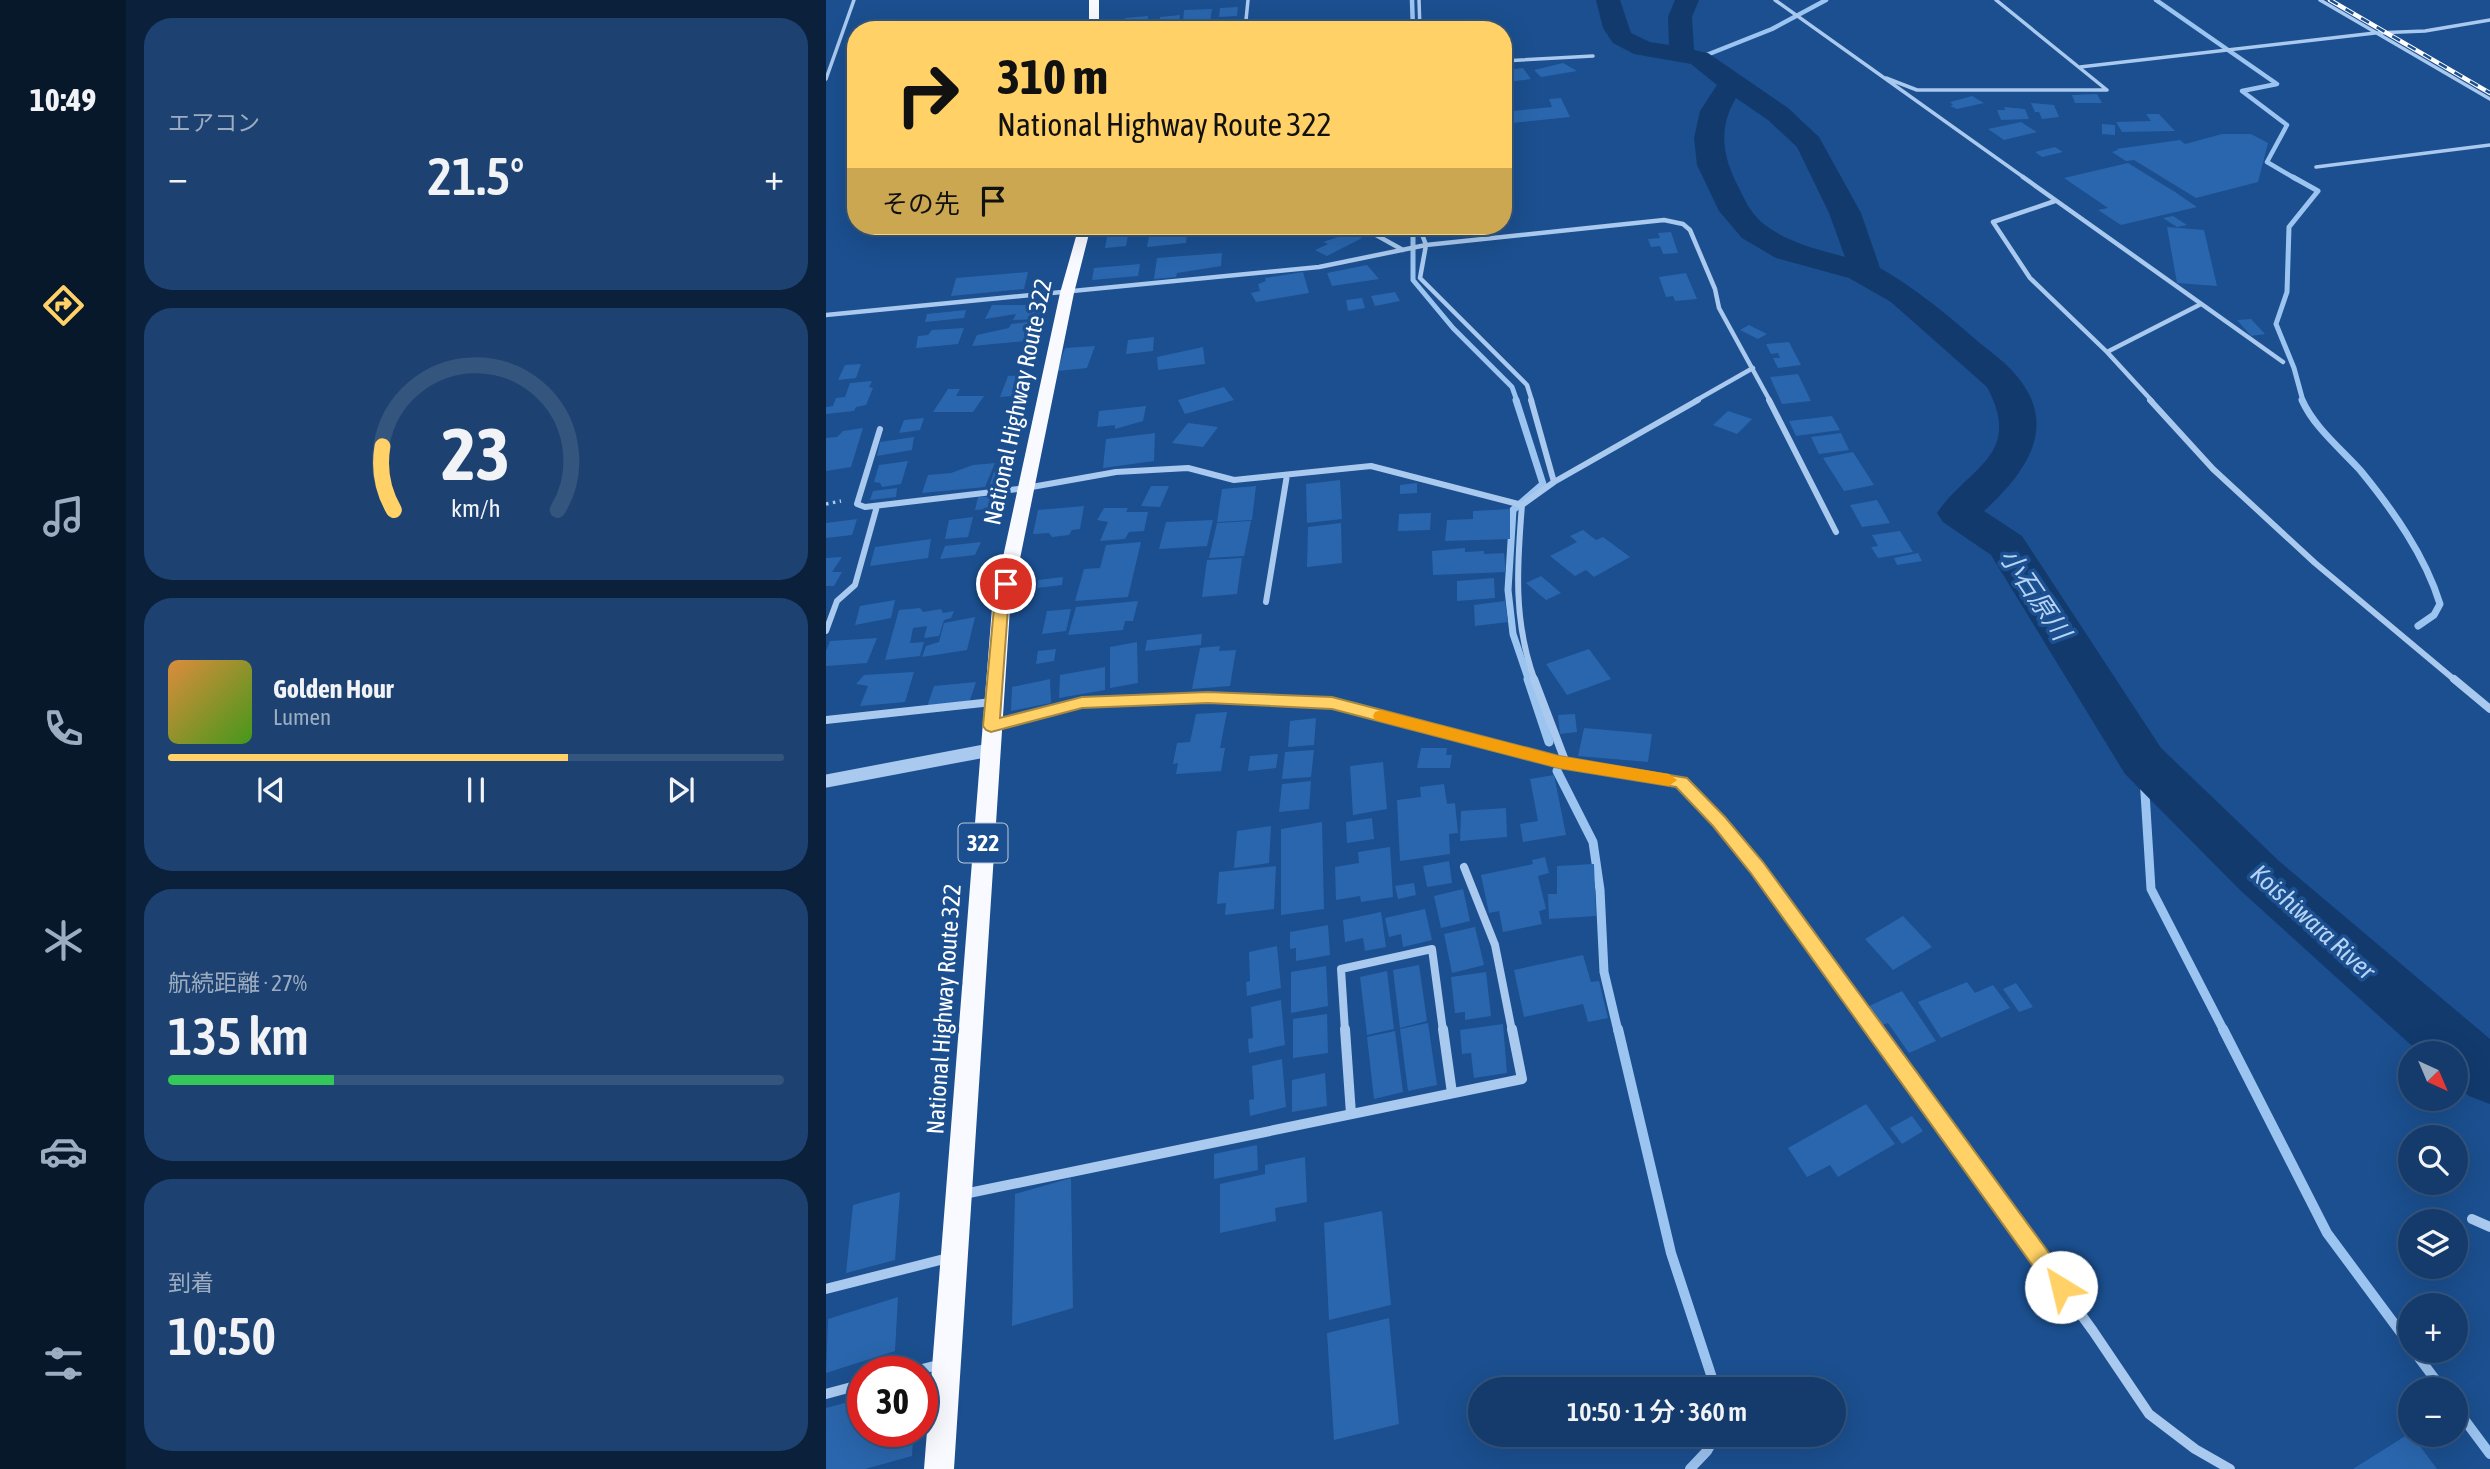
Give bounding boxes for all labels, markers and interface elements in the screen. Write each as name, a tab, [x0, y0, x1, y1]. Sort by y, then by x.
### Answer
text: 310 m	[997, 48, 1108, 104]
icon: right	[882, 49, 973, 140]
text: 10:49	[30, 81, 96, 118]
text: National Highway Route 322	[997, 106, 1332, 143]
text: エアコン	[168, 110, 260, 136]
text: 21.5°	[428, 146, 524, 206]
text: −	[168, 155, 188, 198]
text: +	[764, 155, 784, 198]
icon: arrive	[974, 182, 1012, 220]
text: その先	[882, 189, 960, 219]
street label: National Highway Route 322	[978, 276, 1057, 527]
icon: directions	[39, 281, 88, 330]
text: 23	[442, 413, 510, 496]
icon: music	[39, 492, 88, 541]
text: km/h	[451, 494, 501, 522]
water label: 小石原川	[1993, 542, 2078, 648]
pin	[976, 554, 1036, 614]
icon: arrive	[987, 565, 1025, 603]
text: Golden Hour	[273, 674, 393, 704]
icon: phone	[39, 704, 88, 753]
text: Lumen	[273, 704, 331, 730]
icon: previous	[252, 771, 290, 809]
icon: pause	[457, 771, 495, 809]
icon: next	[662, 771, 700, 809]
road number: 322	[958, 824, 1008, 862]
water label: Koishiwara River	[2245, 858, 2382, 987]
street label: National Highway Route 322	[921, 883, 966, 1135]
icon: climate	[39, 916, 88, 965]
text: 航続距離 · 27%	[168, 970, 307, 996]
text: 135 km	[168, 1006, 309, 1066]
north arrow	[2398, 1041, 2468, 1111]
map controls	[2398, 1041, 2468, 1447]
button: search	[2398, 1125, 2468, 1195]
icon: car	[39, 1127, 88, 1176]
button: layers	[2398, 1209, 2468, 1279]
position arrow	[2024, 1250, 2098, 1324]
text: 到着	[168, 1270, 214, 1296]
button: +	[2398, 1293, 2468, 1363]
text: 10:50	[168, 1306, 276, 1366]
icon: filters	[39, 1339, 88, 1388]
speed limit sign: 30	[847, 1356, 938, 1447]
button: −	[2398, 1377, 2468, 1447]
text: 10:50 · 1 分 · 360 m	[1567, 1397, 1747, 1427]

